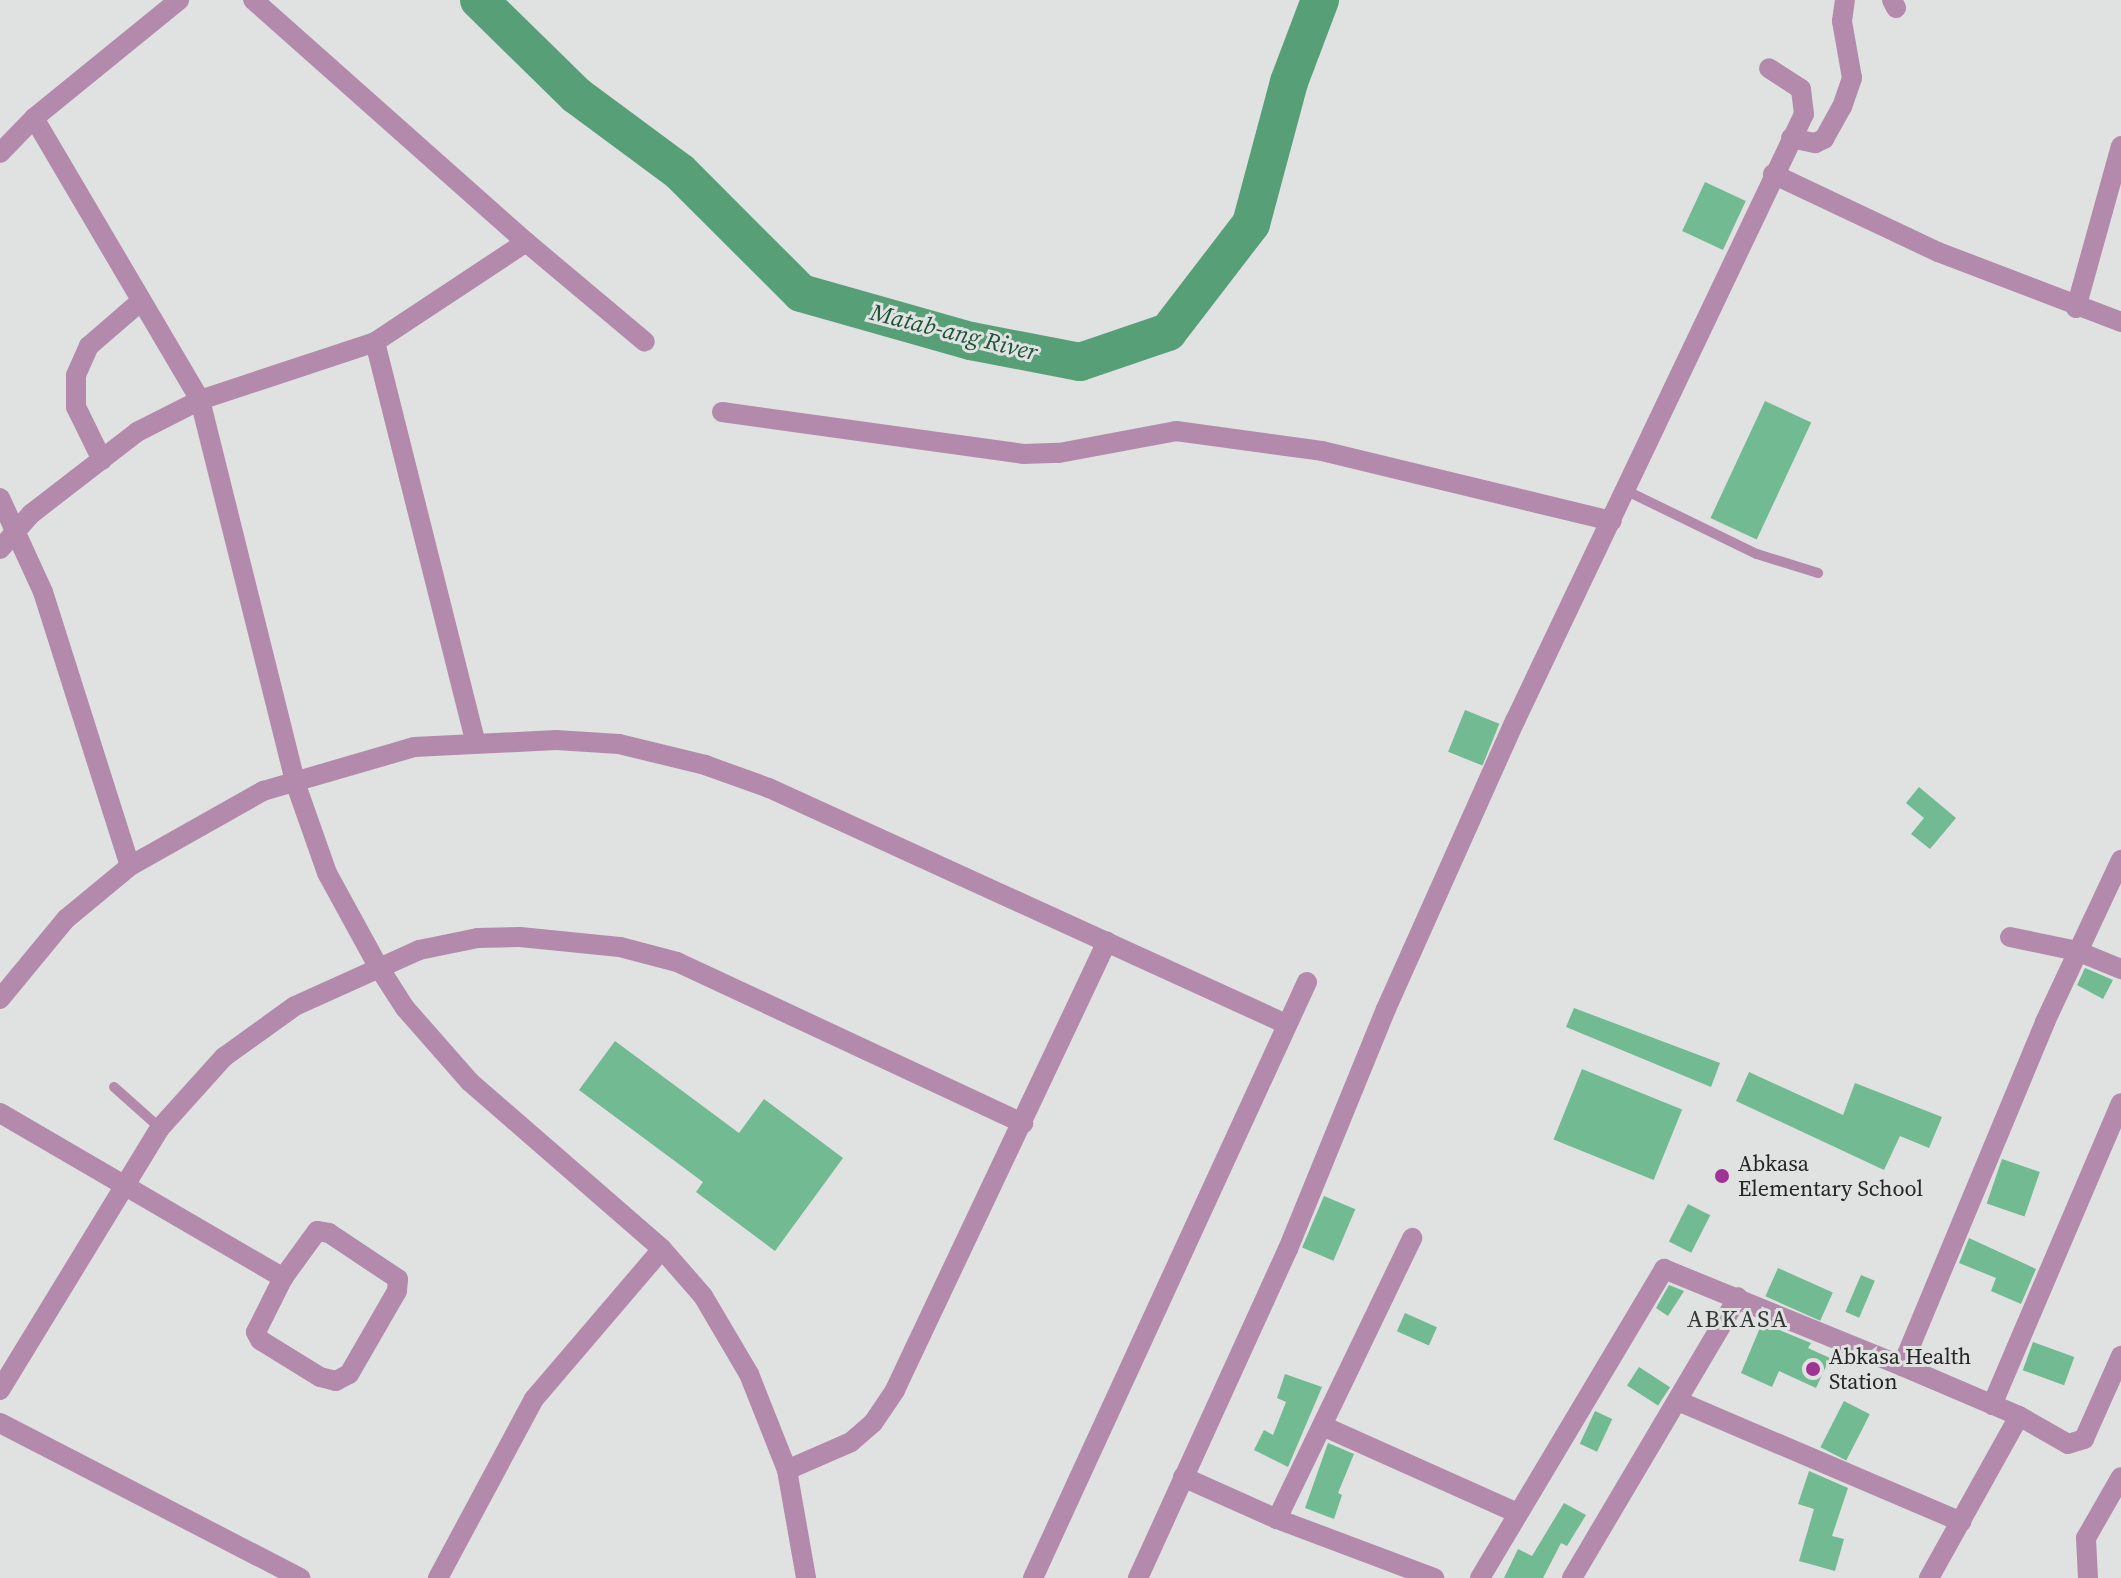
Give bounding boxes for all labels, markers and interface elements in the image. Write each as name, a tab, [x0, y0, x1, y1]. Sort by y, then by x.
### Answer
water label: Matab-ang River	[867, 297, 1041, 367]
place label: Abkasa Elementary School	[1738, 1150, 1923, 1202]
marker: Abkasa Elementary School	[1713, 1167, 1731, 1185]
district label: ABKASA	[1687, 1305, 1789, 1333]
place label: Abkasa Health Station	[1829, 1343, 1971, 1394]
marker: Abkasa Health Station	[1804, 1360, 1822, 1378]

